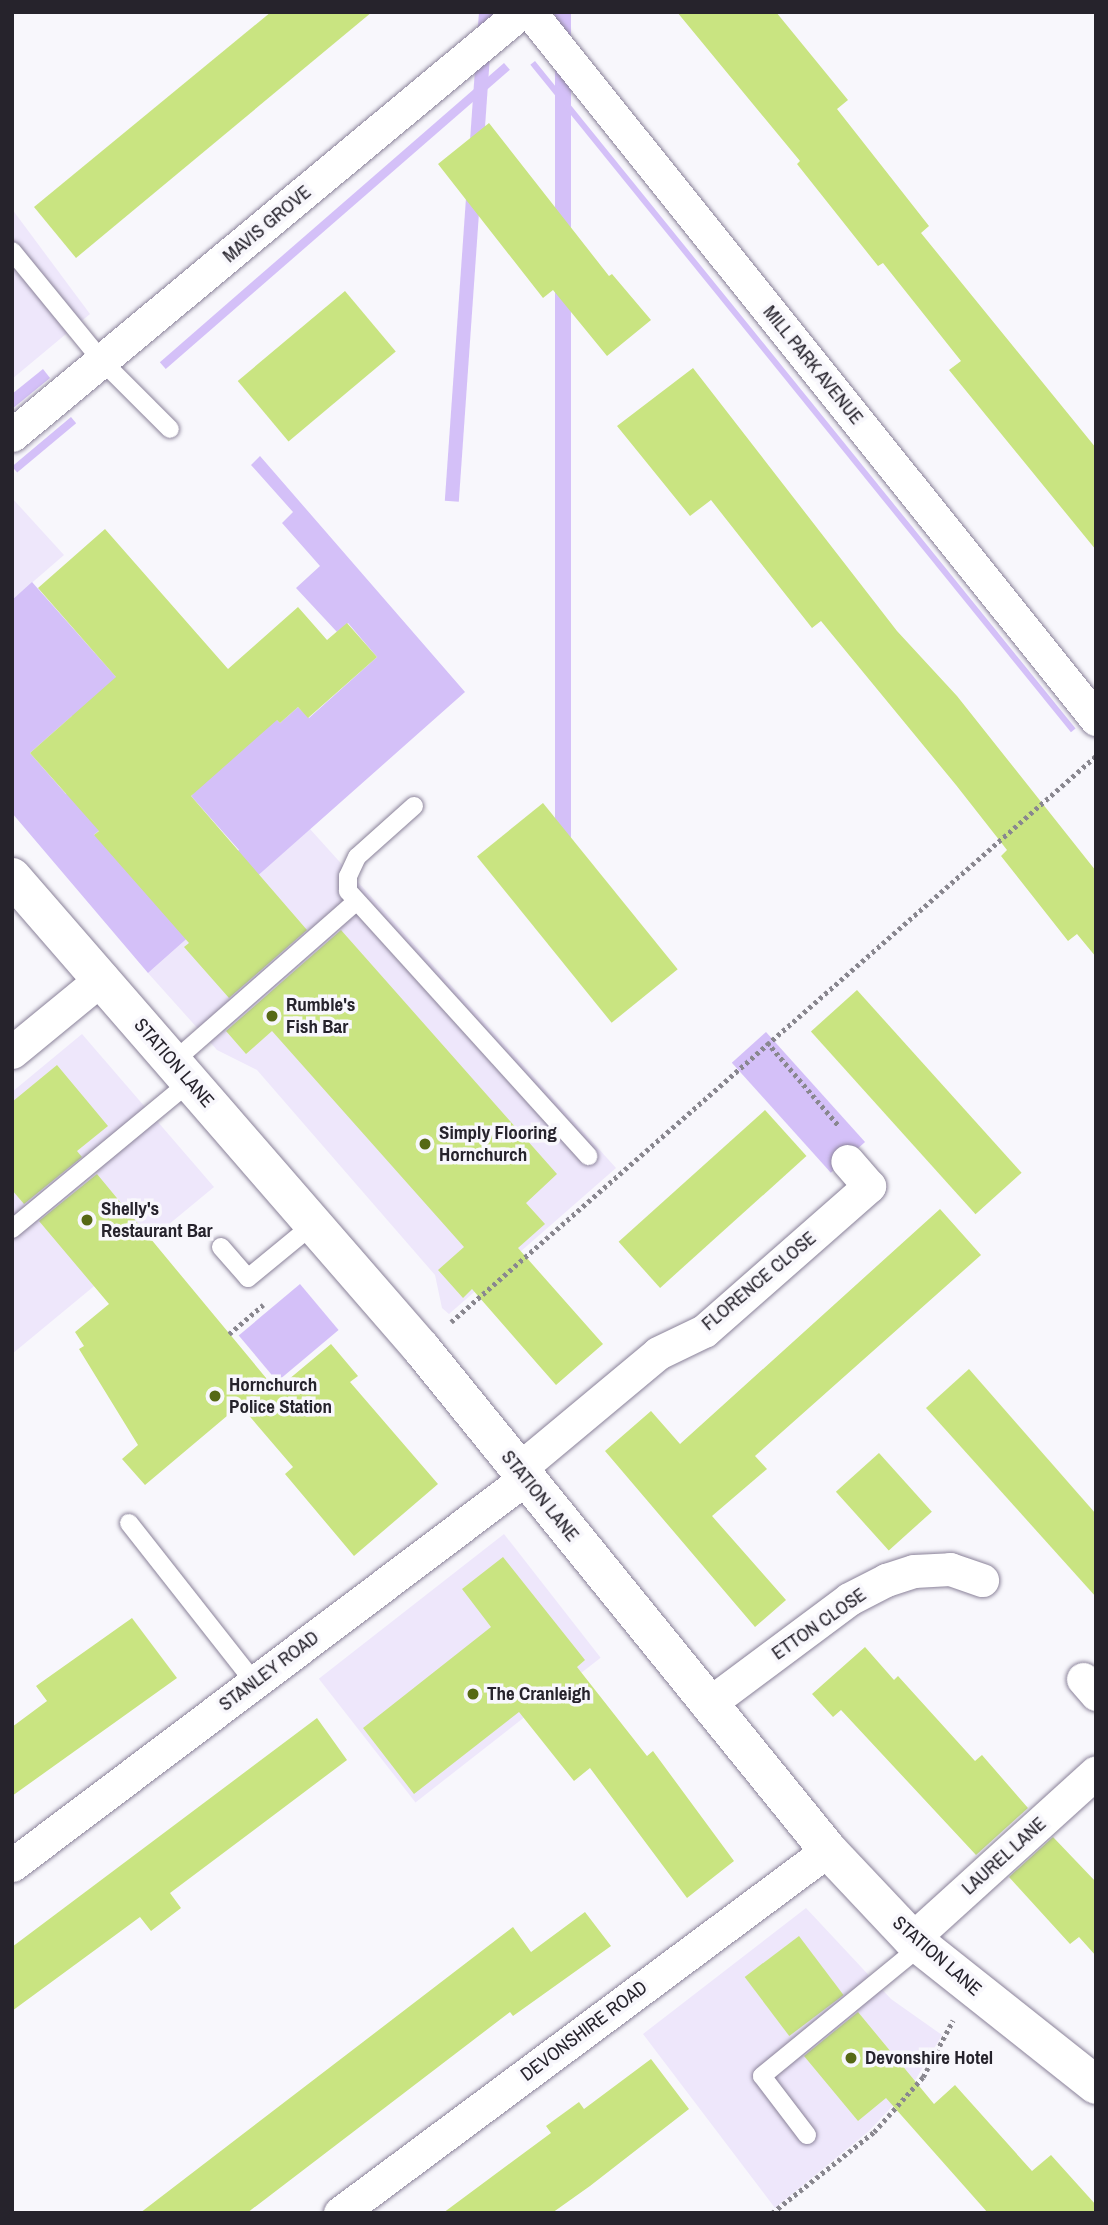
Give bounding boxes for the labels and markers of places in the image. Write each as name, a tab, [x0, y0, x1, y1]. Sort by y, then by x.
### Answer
place label: Rumble's Fish Bar	[286, 994, 356, 1038]
marker: Rumble's Fish Bar	[264, 1008, 280, 1024]
place label: Simply Flooring Hornchurch	[439, 1122, 557, 1166]
marker: Simply Flooring Hornchurch	[417, 1136, 433, 1152]
place label: Shelly's Restaurant Bar	[101, 1198, 213, 1242]
marker: Shelly's Restaurant Bar	[79, 1212, 95, 1228]
place label: Hornchurch Police Station	[229, 1374, 332, 1418]
marker: Hornchurch Police Station	[207, 1388, 223, 1404]
place label: The Cranleigh	[487, 1683, 591, 1705]
marker: The Cranleigh	[465, 1686, 481, 1702]
place label: Devonshire Hotel	[865, 2047, 993, 2069]
marker: Devonshire Hotel	[843, 2050, 859, 2066]

